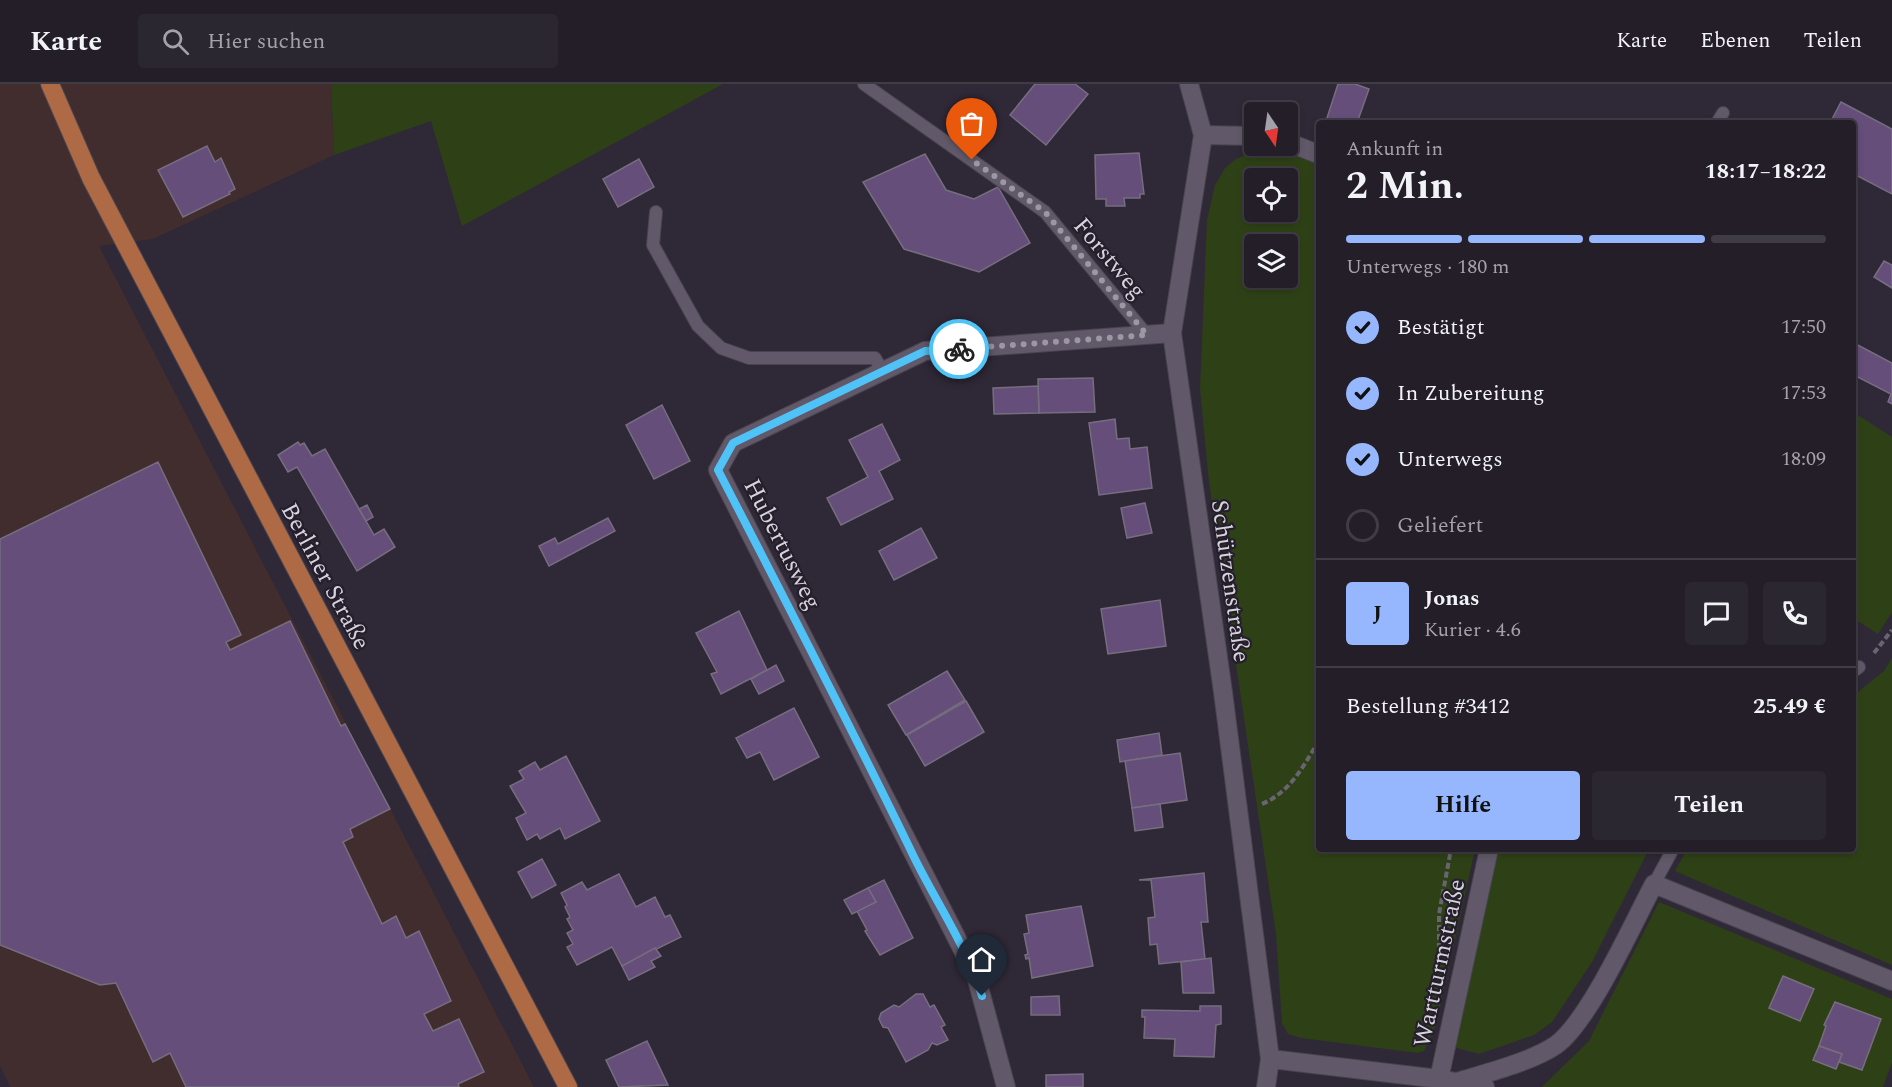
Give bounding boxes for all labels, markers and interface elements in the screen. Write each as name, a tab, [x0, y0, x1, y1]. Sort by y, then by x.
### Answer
search box	[138, 14, 558, 68]
text: Karte	[30, 20, 102, 63]
icon: search	[159, 25, 192, 58]
text: Hier suchen	[207, 25, 325, 58]
text: Karte	[1616, 25, 1667, 57]
text: Ebenen	[1700, 25, 1771, 57]
text: Teilen	[1804, 25, 1862, 57]
pin	[946, 98, 997, 160]
north arrow	[1244, 102, 1298, 156]
map controls	[1244, 102, 1298, 288]
icon: bag	[955, 107, 988, 140]
text: Ankunft in	[1346, 134, 1443, 164]
text: 18:17–18:22	[1704, 155, 1826, 188]
text: 2 Min.	[1346, 157, 1464, 216]
button: locate	[1244, 168, 1298, 222]
street label: Forstweg	[1064, 210, 1154, 308]
button: layers	[1244, 234, 1298, 288]
text: Unterwegs · 180 m	[1346, 252, 1509, 282]
icon: check	[1346, 311, 1379, 344]
text: Bestätigt	[1397, 311, 1485, 344]
text: 17:50	[1781, 312, 1826, 342]
courier	[929, 319, 989, 379]
icon: bike	[943, 333, 976, 366]
icon: check	[1346, 377, 1379, 410]
text: In Zubereitung	[1397, 377, 1545, 410]
text: 17:53	[1781, 378, 1826, 408]
icon: check	[1346, 443, 1379, 476]
text: Unterwegs	[1397, 443, 1503, 476]
text: 18:09	[1781, 444, 1826, 474]
street label: Hubertusweg	[734, 473, 831, 616]
street label: Berliner Straße	[271, 496, 379, 657]
street label: Schützenstraße	[1201, 497, 1259, 665]
text: Geliefert	[1397, 509, 1483, 542]
text: Jonas	[1424, 582, 1480, 615]
button: chat	[1685, 582, 1748, 645]
button: phone	[1763, 582, 1826, 645]
text: J	[1373, 597, 1382, 630]
text: Kurier · 4.6	[1424, 615, 1521, 645]
text: Bestellung #3412	[1346, 690, 1510, 723]
text: 25.49 €	[1753, 690, 1826, 723]
button: Hilfe	[1346, 771, 1580, 840]
button: Teilen	[1592, 771, 1826, 840]
street label: Wartturmstraße	[1405, 876, 1475, 1051]
pin	[956, 934, 1007, 996]
icon: home	[965, 943, 998, 976]

